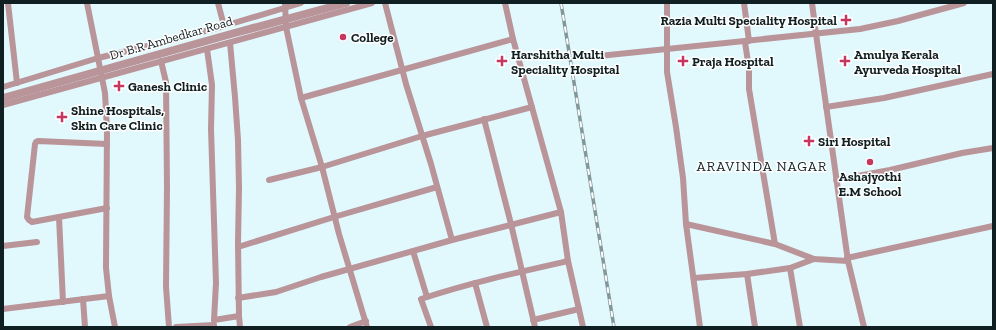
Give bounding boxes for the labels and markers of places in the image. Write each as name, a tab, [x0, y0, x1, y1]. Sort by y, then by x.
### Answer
place label: Razia Multi Speciality Hospital	[660, 13, 837, 28]
marker: Razia Multi Speciality Hospital	[840, 14, 852, 26]
place label: College	[351, 30, 394, 45]
marker: College	[338, 32, 348, 42]
place label: Harshitha Multi Speciality Hospital	[511, 47, 620, 77]
place label: Amulya Kerala Ayurveda Hospital	[854, 47, 961, 77]
place label: Praja Hospital	[692, 54, 774, 70]
marker: Harshitha Multi Speciality Hospital	[496, 55, 508, 67]
marker: Praja Hospital	[677, 55, 689, 67]
marker: Amulya Kerala Ayurveda Hospital	[839, 55, 851, 67]
place label: Ganesh Clinic	[128, 79, 207, 94]
marker: Ganesh Clinic	[113, 80, 125, 92]
place label: Shine Hospitals, Skin Care Clinic	[71, 103, 164, 133]
marker: Shine Hospitals, Skin Care Clinic	[56, 111, 68, 123]
place label: Siri Hospital	[818, 134, 891, 149]
marker: Siri Hospital	[803, 135, 815, 147]
marker: Ashajyothi E.M School	[865, 157, 875, 167]
place label: Ashajyothi E.M School	[838, 169, 902, 199]

